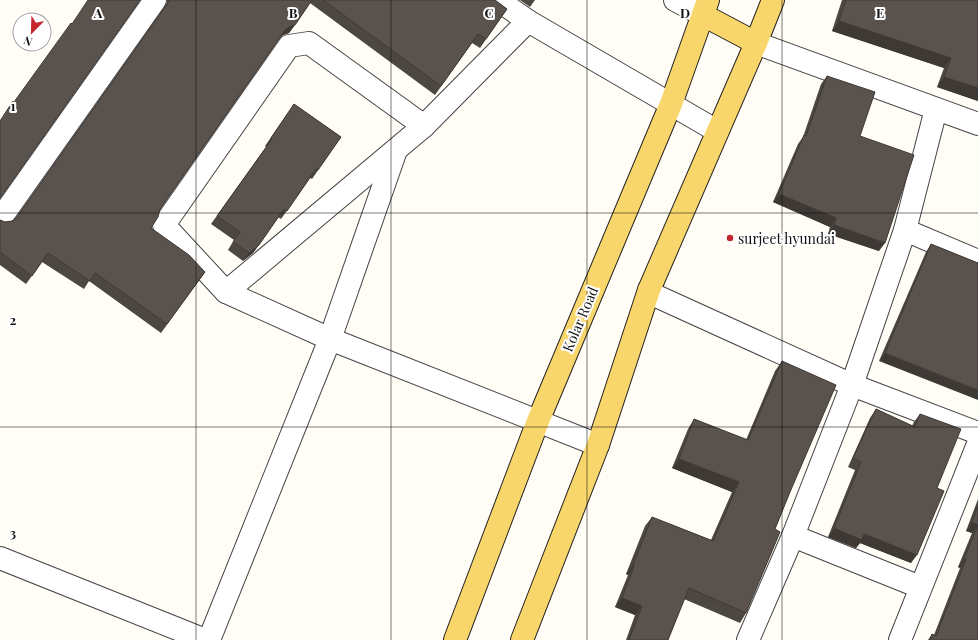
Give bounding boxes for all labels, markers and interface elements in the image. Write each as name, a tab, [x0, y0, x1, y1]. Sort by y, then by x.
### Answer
text: A	[93, 4, 103, 21]
text: B	[289, 4, 298, 21]
text: C	[484, 4, 494, 21]
text: D	[680, 4, 690, 21]
text: E	[876, 4, 884, 21]
north arrow	[12, 12, 52, 52]
text: N	[21, 33, 34, 50]
text: 1	[11, 97, 16, 114]
place label: surjeet hyundai	[738, 229, 835, 248]
marker: surjeet hyundai	[725, 233, 735, 243]
street label: Kolar Road	[558, 284, 602, 354]
text: 2	[10, 311, 17, 328]
text: 3	[10, 524, 16, 541]

